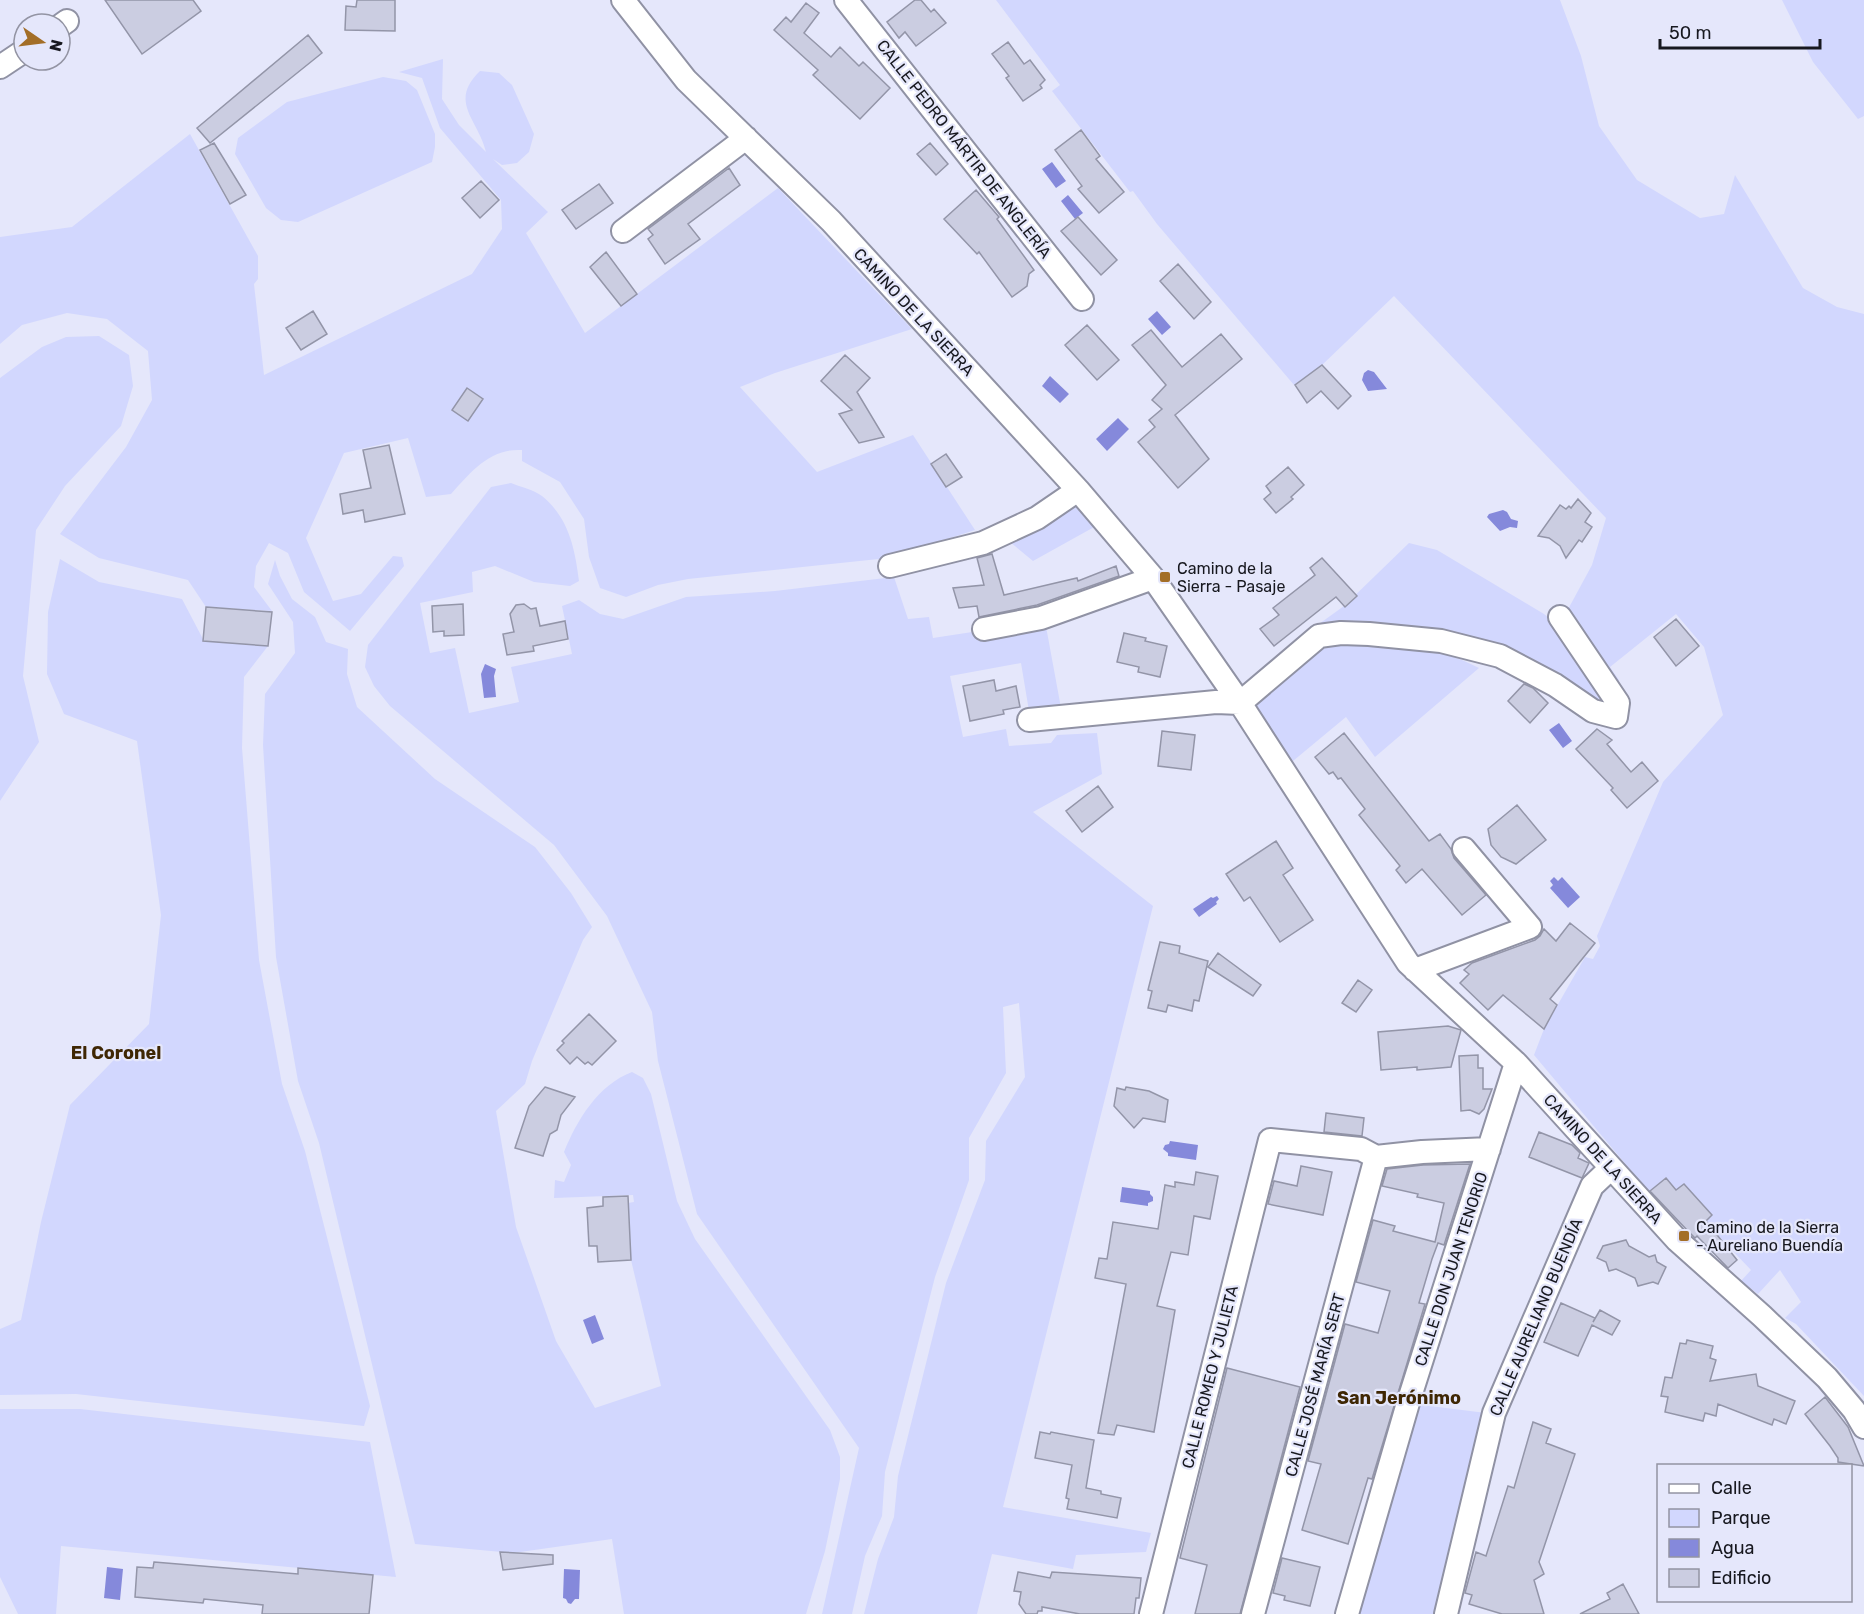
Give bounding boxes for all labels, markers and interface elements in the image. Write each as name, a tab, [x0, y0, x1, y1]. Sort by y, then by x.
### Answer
north arrow	[12, 12, 72, 72]
scale bar	[1660, 12, 1820, 50]
text: 50 m	[1669, 22, 1712, 44]
street label: CALLE PEDRO MÁRTIR DE ANGLERÍA	[873, 36, 1055, 262]
text: N	[45, 38, 67, 53]
street label: CAMINO DE LA SIERRA	[850, 244, 978, 380]
place label: Camino de la Sierra - Pasaje	[1177, 559, 1285, 596]
marker: Camino de la Sierra - Pasaje	[1158, 570, 1172, 584]
district label: El Coronel	[71, 1042, 161, 1064]
street label: CAMINO DE LA SIERRA	[1540, 1090, 1666, 1228]
street label: CALLE DON JUAN TENORIO	[1411, 1170, 1491, 1368]
street label: CALLE AURELIANO BUENDÍA	[1486, 1215, 1586, 1419]
place label: Camino de la Sierra - Aureliano Buendía	[1696, 1218, 1843, 1255]
marker: Camino de la Sierra - Aureliano Buendía	[1677, 1229, 1691, 1243]
street label: CALLE ROMEO Y JULIETA	[1178, 1283, 1242, 1470]
street label: CALLE JOSÉ MARÍA SERT	[1281, 1291, 1349, 1479]
district label: San Jerónimo	[1337, 1387, 1461, 1409]
legend	[1657, 1464, 1852, 1602]
text: Calle	[1711, 1477, 1752, 1499]
text: Parque	[1711, 1507, 1771, 1529]
text: Agua	[1711, 1537, 1754, 1559]
text: Edificio	[1711, 1567, 1771, 1589]

